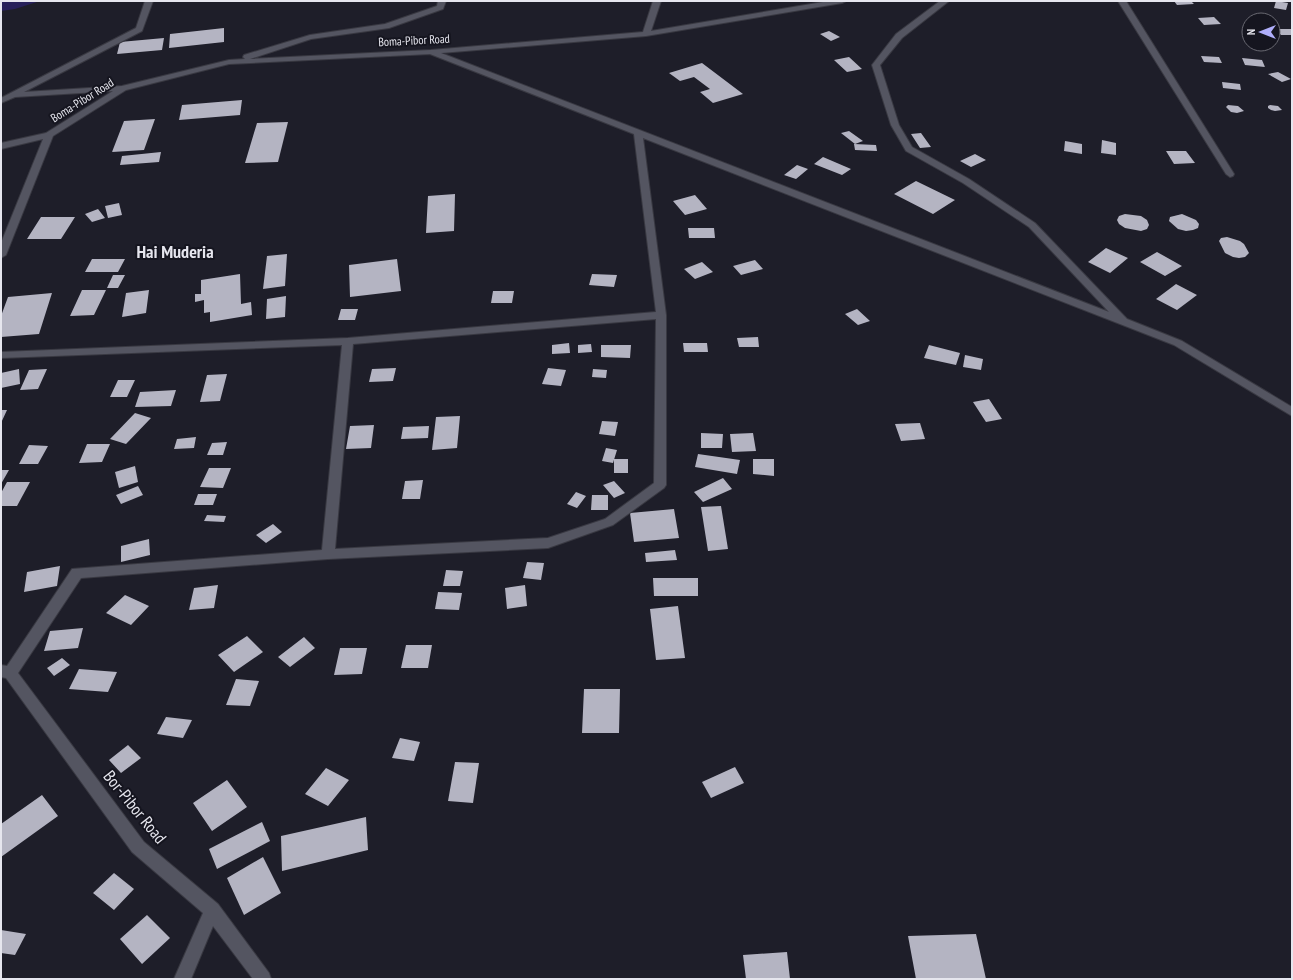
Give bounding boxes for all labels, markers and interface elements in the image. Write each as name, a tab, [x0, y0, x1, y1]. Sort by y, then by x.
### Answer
north arrow	[1241, 12, 1281, 52]
text: N	[1244, 29, 1258, 35]
street label: Boma-Pibor Road	[378, 31, 450, 49]
street label: Boma-Pibor Road	[48, 75, 116, 125]
district label: Hai Muderia	[136, 240, 214, 263]
street label: Bor-Pibor Road	[99, 766, 171, 848]

